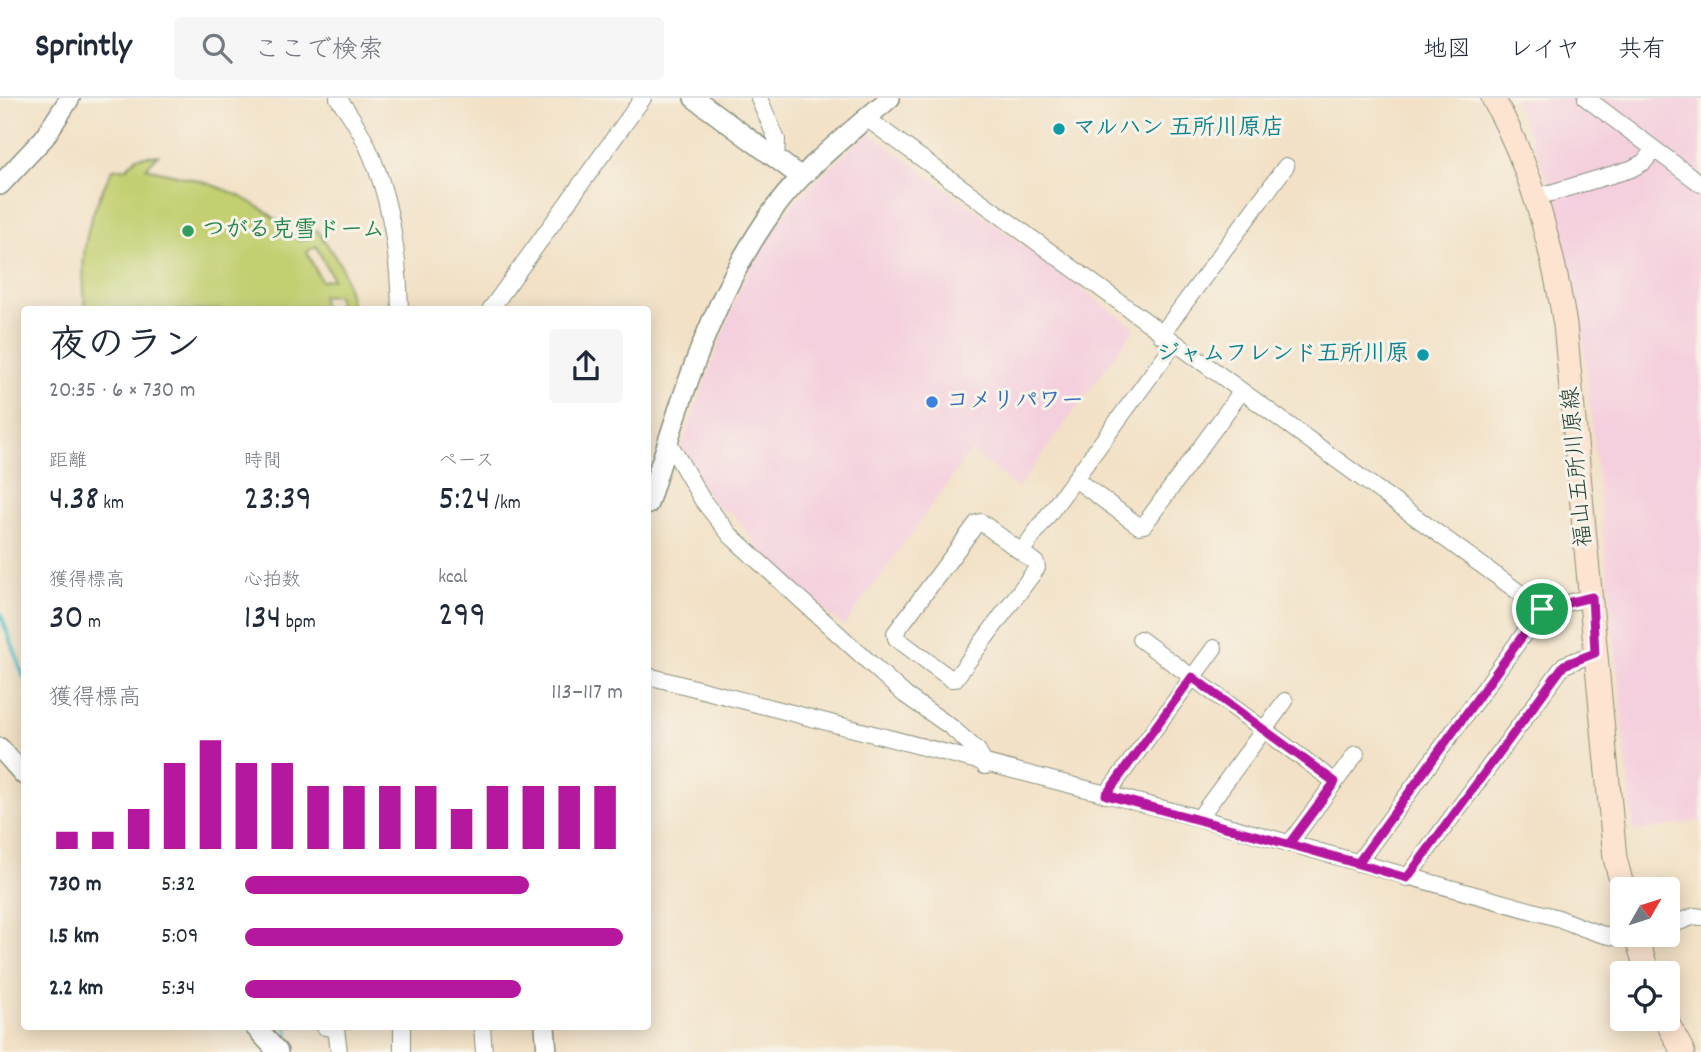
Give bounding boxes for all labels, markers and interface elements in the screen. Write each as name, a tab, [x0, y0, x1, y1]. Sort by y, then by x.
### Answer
search box	[174, 17, 664, 80]
text: Sprintly	[35, 25, 132, 72]
icon: search	[198, 29, 236, 67]
text: ここで検索	[254, 33, 384, 70]
text: 地図	[1423, 34, 1471, 68]
text: レイヤ	[1509, 34, 1580, 68]
text: 共有	[1618, 34, 1666, 68]
place label: マルハン 五所川原店	[1073, 113, 1284, 146]
marker: マルハン 五所川原店	[1051, 121, 1067, 137]
place label: つがる克雪ドーム	[202, 215, 385, 248]
marker: つがる克雪ドーム	[180, 223, 196, 239]
text: 夜のラン	[49, 321, 201, 376]
button: share	[549, 329, 623, 403]
place label: ジャムフレンド五所川原	[1156, 339, 1409, 372]
marker: ジャムフレンド五所川原	[1415, 347, 1431, 363]
text: 20:35 · 6 × 730 m	[49, 375, 195, 408]
street label: 福山五所川原線	[1556, 385, 1602, 549]
place label: コメリパワー	[946, 386, 1084, 419]
marker: コメリパワー	[924, 394, 940, 410]
text: 距離	[49, 449, 87, 476]
text: 時間	[244, 449, 282, 476]
text: ペース	[438, 449, 494, 476]
text: 4.38	[49, 476, 99, 526]
text: 23:39	[244, 476, 312, 526]
text: 5:24	[438, 476, 490, 526]
text: km	[99, 491, 124, 518]
text: /km	[490, 491, 521, 518]
text: kcal	[438, 565, 467, 592]
text: 獲得標高	[49, 568, 125, 595]
text: 心拍数	[244, 568, 301, 595]
pin	[1512, 579, 1572, 639]
icon: arrive	[1523, 590, 1561, 628]
text: 299	[438, 592, 486, 642]
text: 30	[49, 595, 84, 645]
text: 134	[244, 595, 281, 645]
text: m	[84, 610, 101, 637]
text: bpm	[281, 610, 316, 637]
text: 113–117 m	[551, 677, 623, 710]
text: 獲得標高	[49, 683, 141, 716]
text: 730 m	[49, 869, 102, 902]
text: 5:32	[161, 869, 196, 902]
north arrow	[1610, 877, 1680, 947]
map controls	[1610, 877, 1680, 1031]
text: 1.5 km	[49, 921, 99, 954]
text: 5:09	[161, 921, 199, 954]
button: locate	[1610, 961, 1680, 1031]
text: 2.2 km	[49, 973, 103, 1006]
text: 5:34	[161, 973, 195, 1006]

